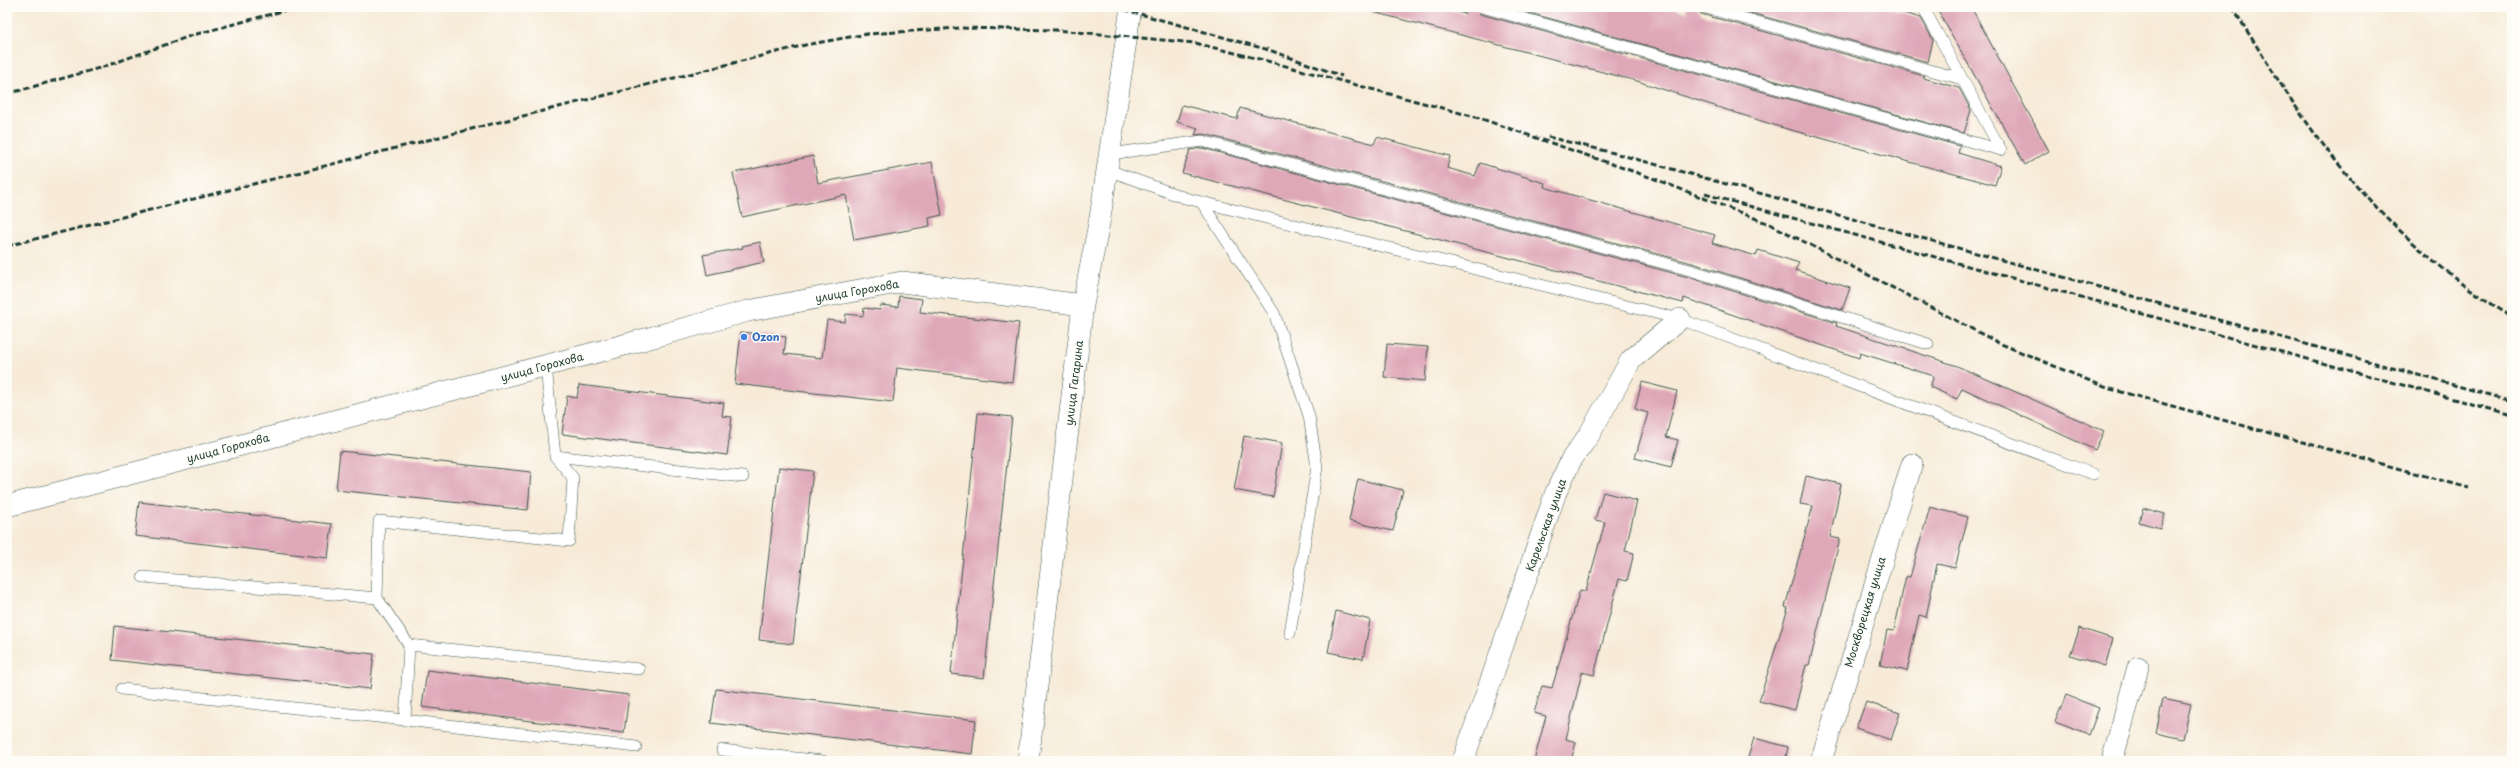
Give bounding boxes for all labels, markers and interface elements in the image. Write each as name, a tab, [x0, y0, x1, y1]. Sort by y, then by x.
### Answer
street label: улица Горохова	[814, 275, 900, 306]
place label: Ozon	[752, 328, 780, 345]
marker: Ozon	[739, 332, 749, 342]
street label: улица Гагарина	[1060, 339, 1087, 427]
street label: улица Горохова	[499, 347, 585, 386]
street label: улица Горохова	[185, 428, 271, 467]
street label: Карельская улица	[1521, 476, 1570, 574]
street label: Москворецкая улица	[1840, 554, 1890, 669]

